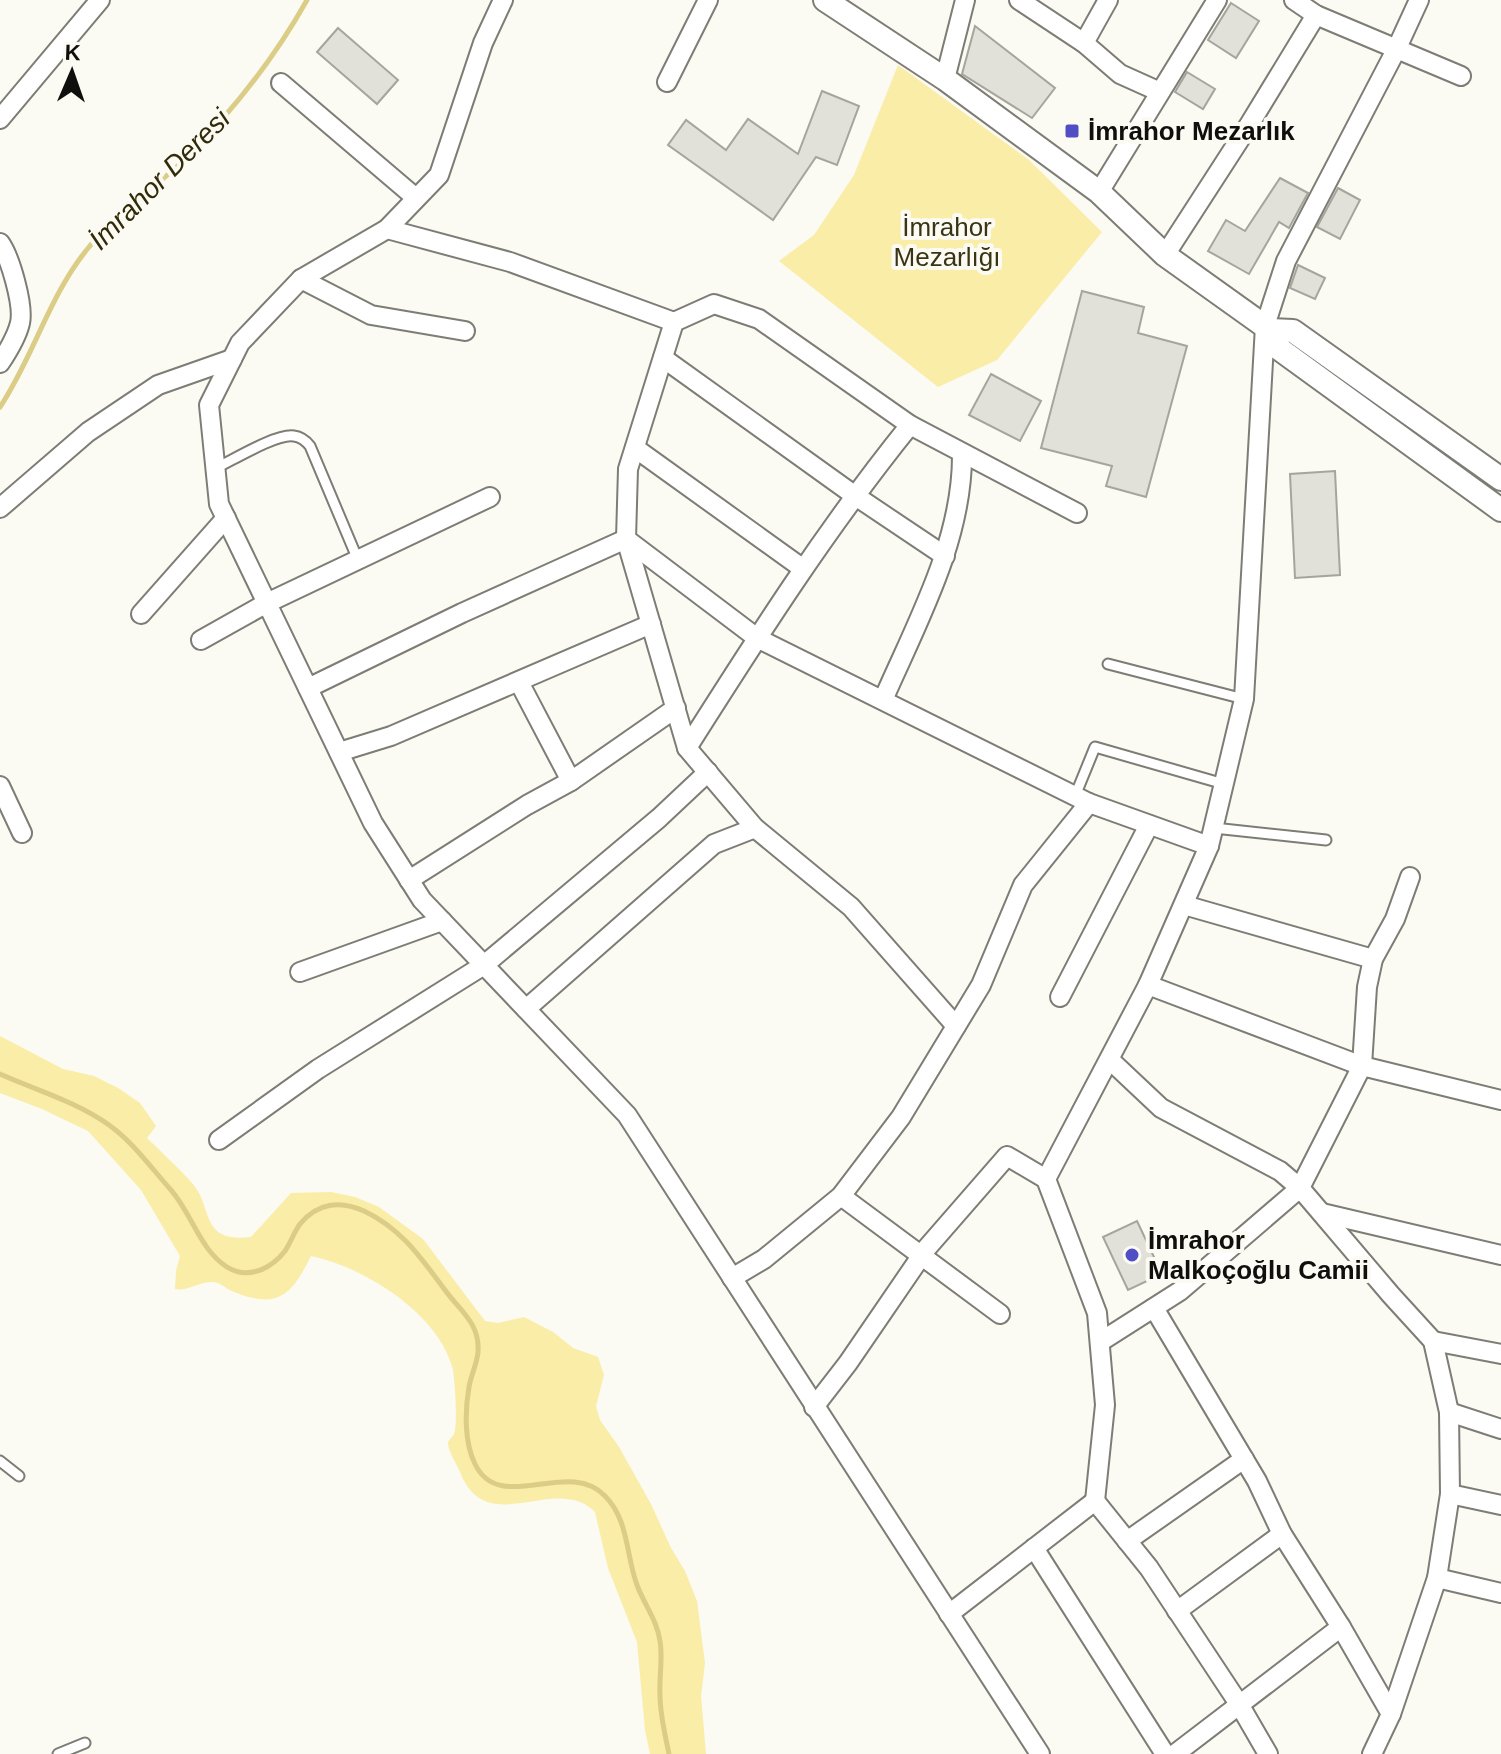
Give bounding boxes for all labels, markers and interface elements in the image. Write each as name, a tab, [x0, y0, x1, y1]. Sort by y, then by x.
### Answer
north arrow	[32, 32, 112, 112]
text: K	[64, 40, 81, 65]
water label: İmrahor Deresi	[83, 102, 236, 256]
place label: İmrahor Mezarlık	[1088, 116, 1295, 146]
marker: İmrahor Mezarlık	[1063, 122, 1081, 140]
park label: İmrahor Mezarlığı	[894, 212, 1000, 272]
place label: İmrahor Malkoçoğlu Camii	[1148, 1225, 1369, 1285]
marker: İmrahor Malkoçoğlu Camii	[1123, 1246, 1141, 1264]

